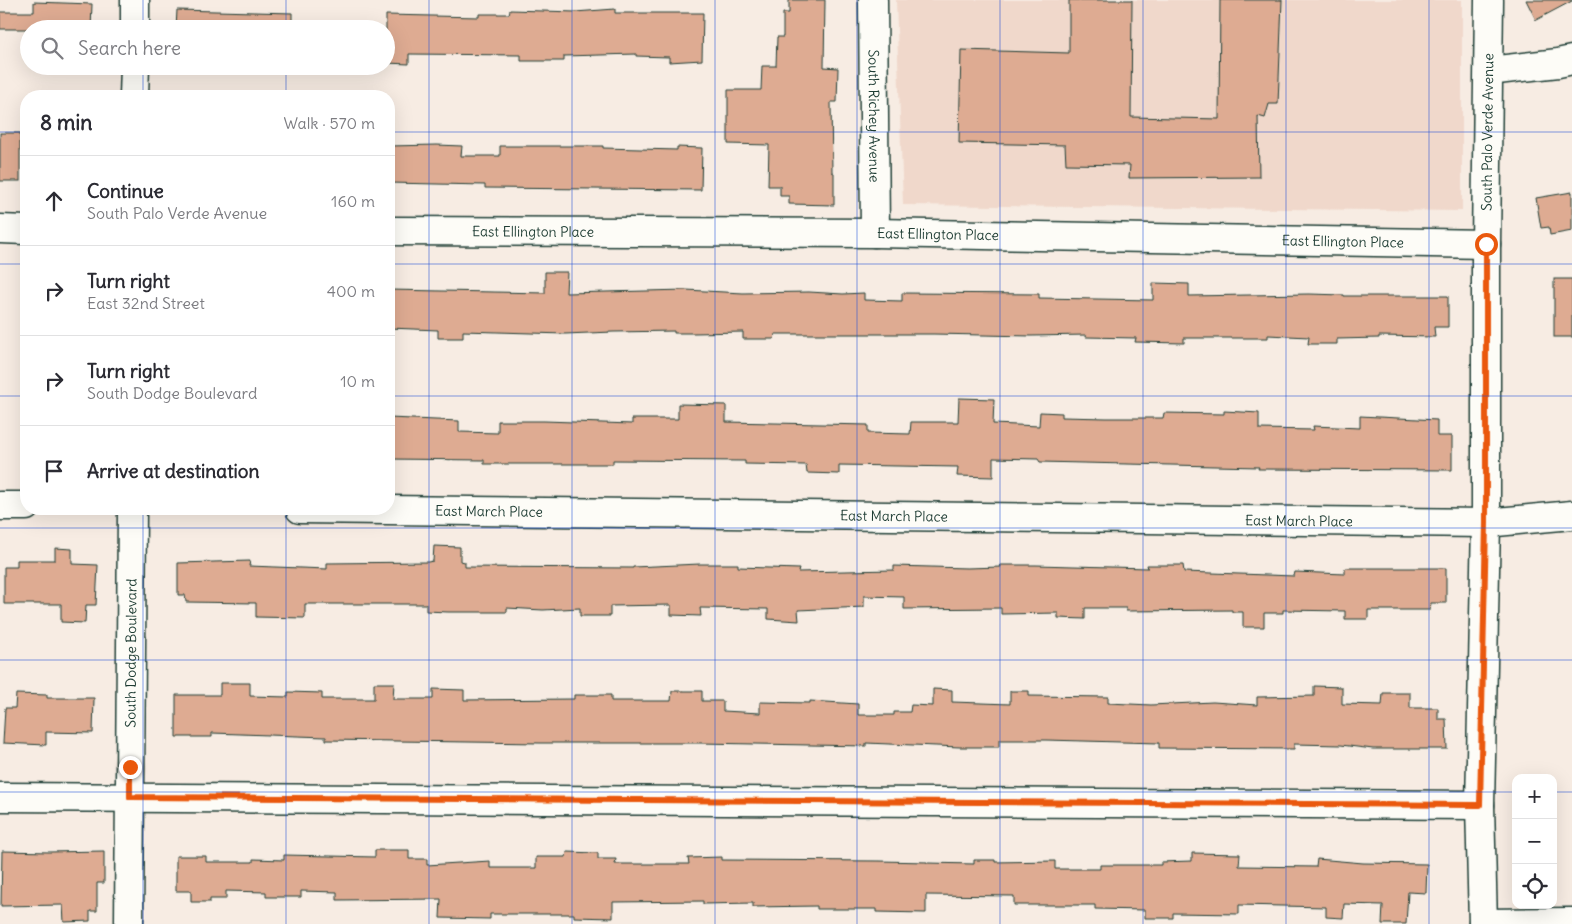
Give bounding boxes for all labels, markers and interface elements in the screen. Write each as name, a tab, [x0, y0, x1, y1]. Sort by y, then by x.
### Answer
search box	[20, 20, 395, 75]
icon: search	[38, 34, 66, 62]
text: Search here	[78, 36, 181, 60]
street label: South Richey Avenue	[864, 49, 884, 183]
street label: South Palo Verde Avenue	[1477, 53, 1497, 211]
text: 8 min	[40, 109, 92, 136]
text: Walk · 570 m	[284, 113, 375, 133]
text: Continue	[87, 179, 164, 203]
icon: ahead	[40, 187, 68, 215]
text: 160 m	[331, 191, 375, 211]
text: South Palo Verde Avenue	[87, 203, 267, 223]
street label: East Ellington Place	[472, 222, 594, 241]
street label: East Ellington Place	[877, 224, 999, 244]
street label: East Ellington Place	[1282, 231, 1404, 252]
route start	[1475, 233, 1498, 256]
text: Turn right	[87, 269, 170, 293]
icon: right	[40, 277, 68, 305]
text: 400 m	[327, 281, 375, 301]
text: East 32nd Street	[87, 293, 205, 313]
text: Turn right	[87, 359, 170, 383]
icon: right	[40, 367, 68, 395]
text: 10 m	[340, 371, 375, 391]
text: South Dodge Boulevard	[87, 383, 257, 403]
icon: arrive	[40, 457, 68, 485]
text: Arrive at destination	[87, 459, 260, 483]
street label: East March Place	[435, 502, 543, 521]
street label: East March Place	[840, 506, 948, 526]
street label: East March Place	[1245, 511, 1353, 530]
street label: South Dodge Boulevard	[121, 578, 140, 728]
route end	[119, 756, 142, 779]
map controls	[1512, 774, 1557, 909]
button: +	[1512, 774, 1557, 819]
button: −	[1512, 819, 1557, 864]
button: locate	[1512, 864, 1557, 909]

